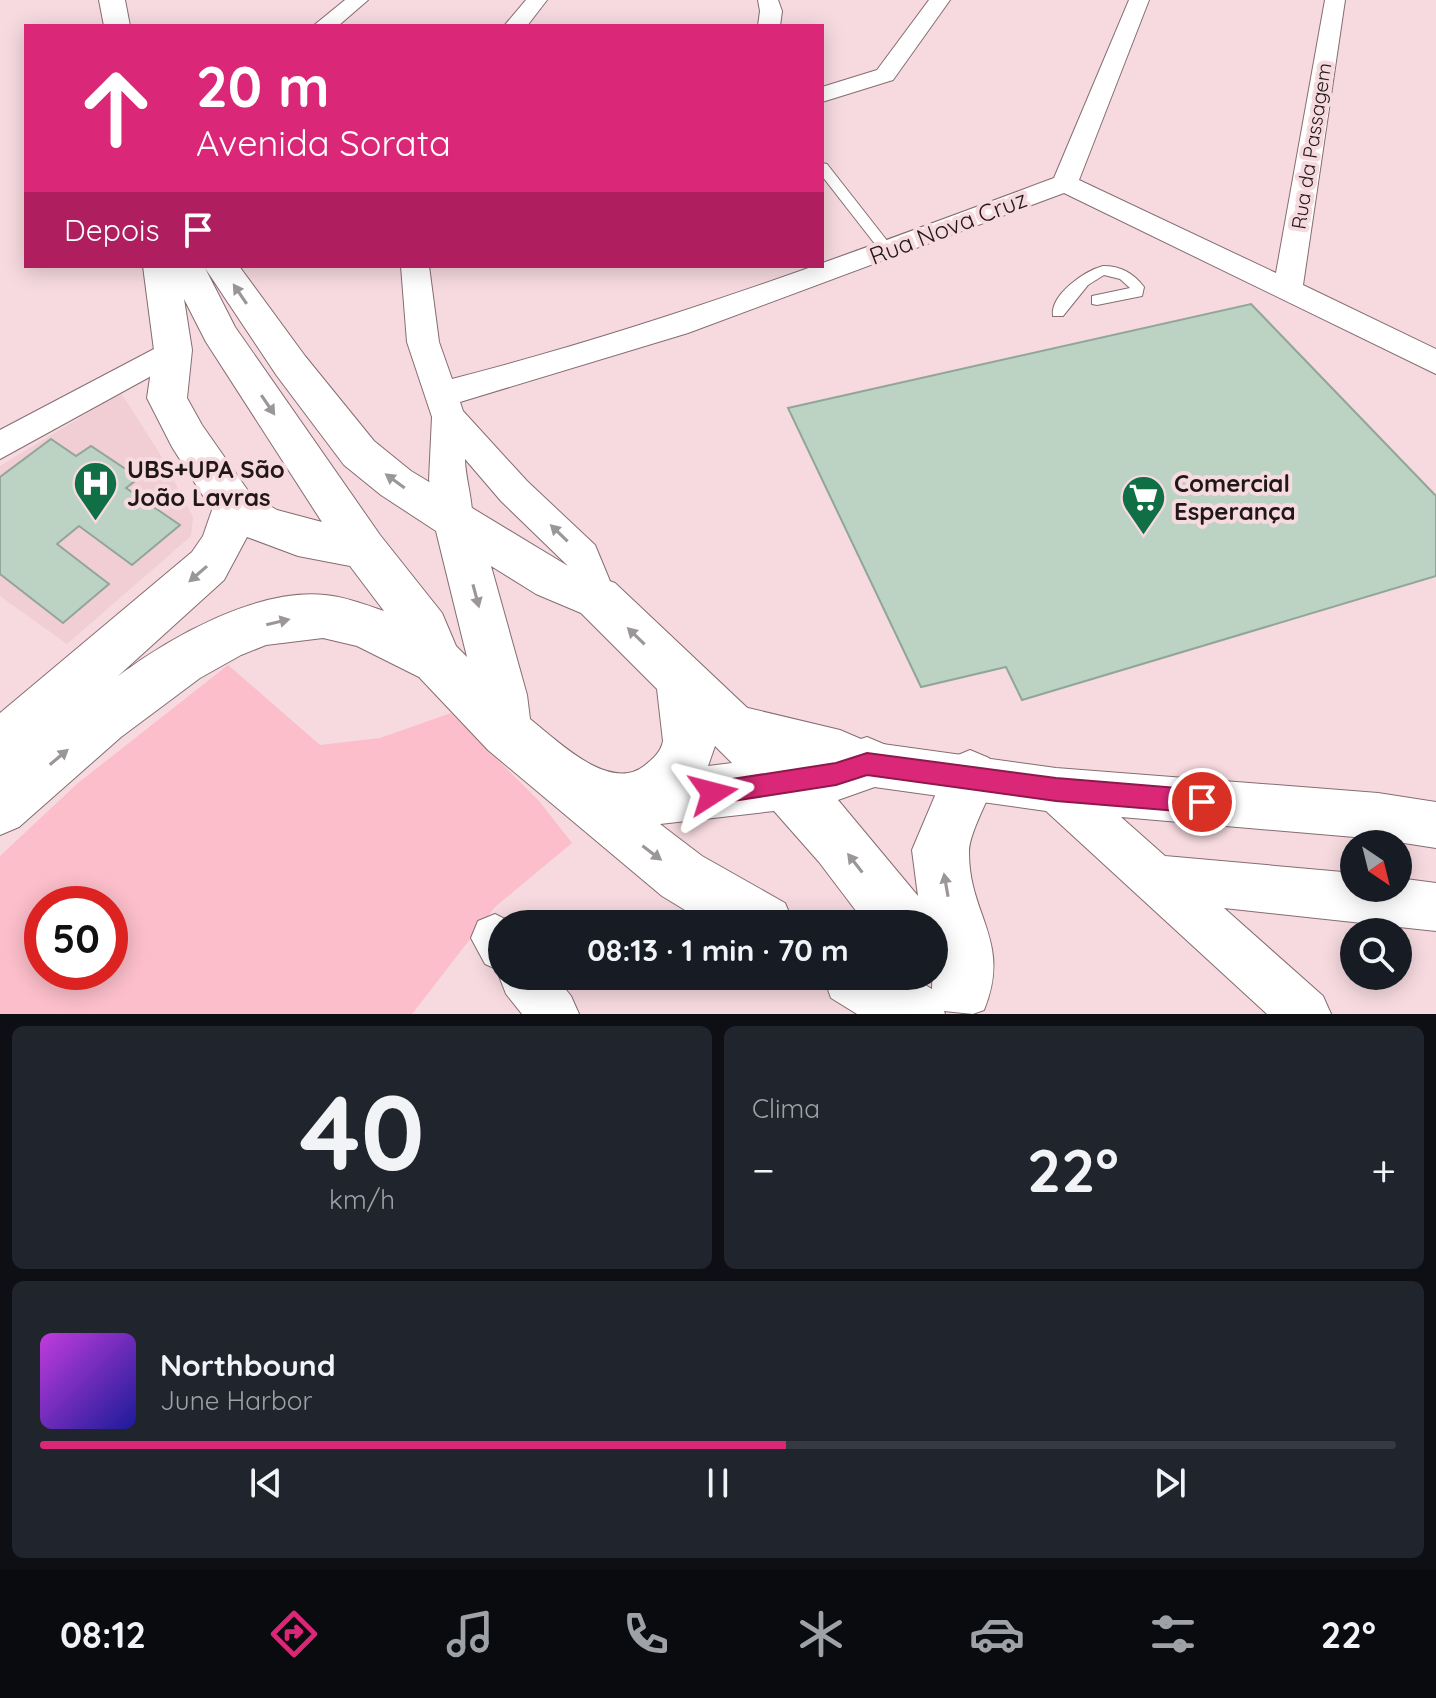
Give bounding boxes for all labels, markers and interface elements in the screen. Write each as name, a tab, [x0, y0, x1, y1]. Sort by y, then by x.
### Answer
text: 20 m	[196, 51, 330, 121]
icon: ahead	[64, 56, 168, 160]
street label: Rua da Passagem	[1285, 61, 1337, 231]
text: Avenida Sorata	[196, 120, 451, 165]
street label: Rua Nova Cruz	[865, 183, 1031, 271]
icon: arrive	[176, 208, 220, 252]
text: Depois	[64, 211, 160, 249]
one-way arrow	[232, 283, 247, 304]
one-way arrow	[260, 395, 275, 416]
place label: UBS+UPA São João Lavras	[127, 454, 285, 512]
hospital icon: UBS+UPA São João Lavras	[72, 459, 120, 522]
place label: Comercial Esperança	[1174, 468, 1296, 526]
supermarket icon: Comercial Esperança	[1119, 473, 1167, 536]
one-way arrow	[385, 474, 406, 489]
one-way arrow	[550, 524, 569, 543]
one-way arrow	[188, 565, 207, 583]
one-way arrow	[470, 584, 482, 609]
one-way arrow	[266, 615, 291, 627]
one-way arrow	[627, 627, 646, 646]
one-way arrow	[49, 749, 69, 766]
position arrow	[671, 751, 755, 835]
pin	[1168, 768, 1236, 836]
icon: arrive	[1180, 780, 1224, 824]
north arrow	[1340, 830, 1412, 902]
map controls	[1340, 830, 1412, 990]
one-way arrow	[642, 845, 663, 861]
one-way arrow	[848, 853, 864, 873]
one-way arrow	[939, 872, 951, 897]
speed limit sign: 50	[24, 886, 128, 990]
button: search	[1340, 918, 1412, 990]
text: 08:13 · 1 min · 70 m	[587, 931, 849, 969]
text: 40	[299, 1066, 425, 1196]
text: Clima	[752, 1092, 820, 1125]
text: 22°	[1027, 1132, 1119, 1207]
text: −	[752, 1142, 775, 1197]
text: +	[1371, 1142, 1396, 1197]
text: km/h	[329, 1183, 395, 1216]
text: Northbound	[160, 1346, 336, 1384]
text: June Harbor	[160, 1384, 312, 1417]
icon: previous	[244, 1461, 288, 1505]
icon: pause	[696, 1461, 740, 1505]
icon: next	[1148, 1461, 1192, 1505]
icon: directions	[266, 1606, 322, 1662]
icon: music	[442, 1606, 498, 1662]
icon: phone	[618, 1606, 674, 1662]
icon: climate	[793, 1606, 849, 1662]
icon: car	[969, 1606, 1025, 1662]
icon: filters	[1145, 1606, 1201, 1662]
text: 08:12	[60, 1612, 146, 1657]
text: 22°	[1321, 1612, 1376, 1657]

